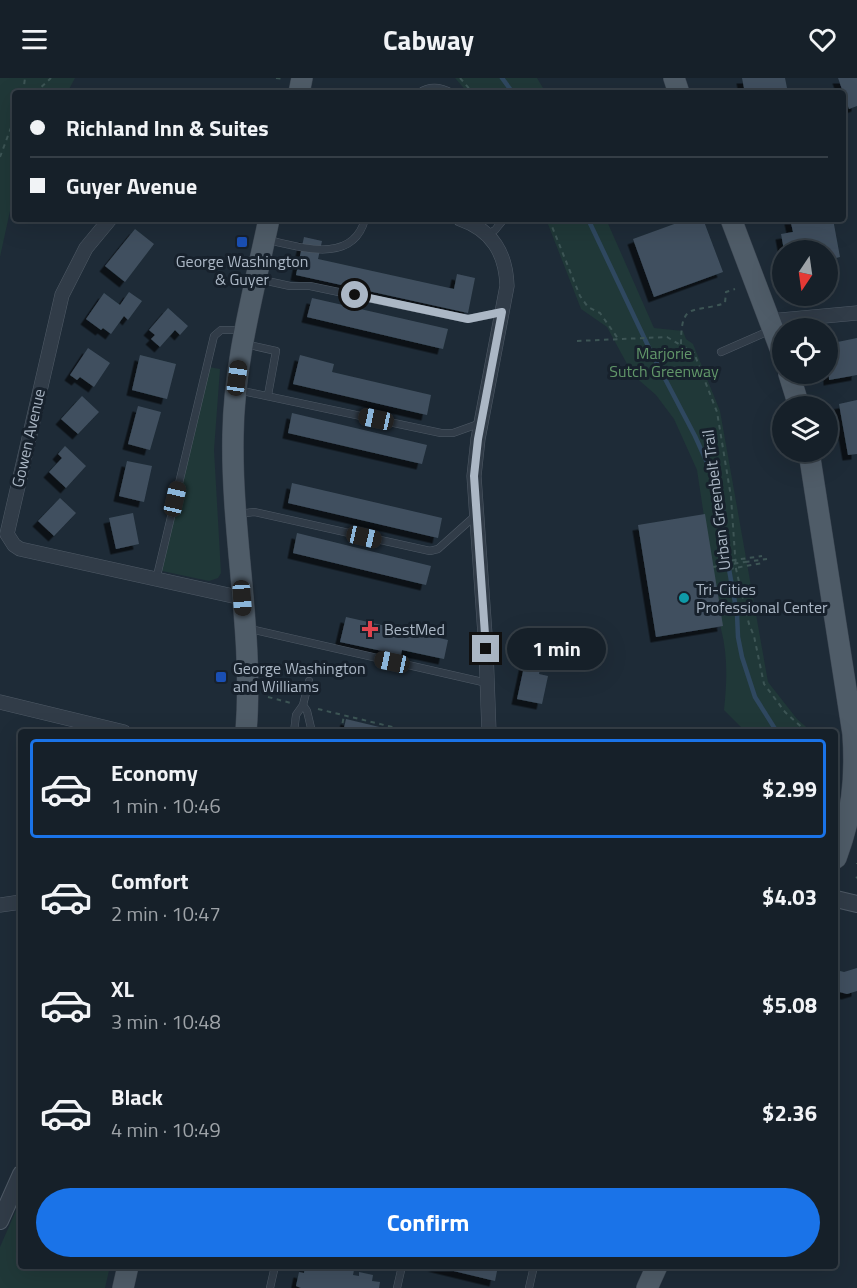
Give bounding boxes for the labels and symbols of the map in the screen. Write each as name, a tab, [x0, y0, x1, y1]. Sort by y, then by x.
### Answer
marker: George Washington & Guyer	[235, 235, 249, 249]
north arrow	[772, 240, 838, 306]
place label: George Washington & Guyer	[176, 249, 308, 291]
route start	[341, 281, 368, 308]
park label: Marjorie Sutch Greenway	[609, 341, 719, 383]
car	[226, 359, 248, 397]
street label: Gowen Avenue	[5, 386, 51, 490]
car	[357, 406, 395, 432]
street label: Urban Greenbelt Trail	[695, 428, 737, 572]
car	[162, 479, 188, 519]
car	[344, 524, 384, 550]
place label: Tri-Cities Professional Center	[696, 577, 828, 619]
car	[232, 579, 252, 617]
marker: Tri-Cities Professional Center	[677, 591, 691, 605]
place label: BestMed	[384, 617, 445, 641]
marker: BestMed	[361, 620, 379, 638]
callout: 1 min	[507, 628, 606, 670]
route end	[472, 635, 499, 662]
car	[373, 649, 411, 675]
place label: George Washington and Williams	[233, 656, 366, 698]
marker: George Washington and Williams	[214, 670, 228, 684]

